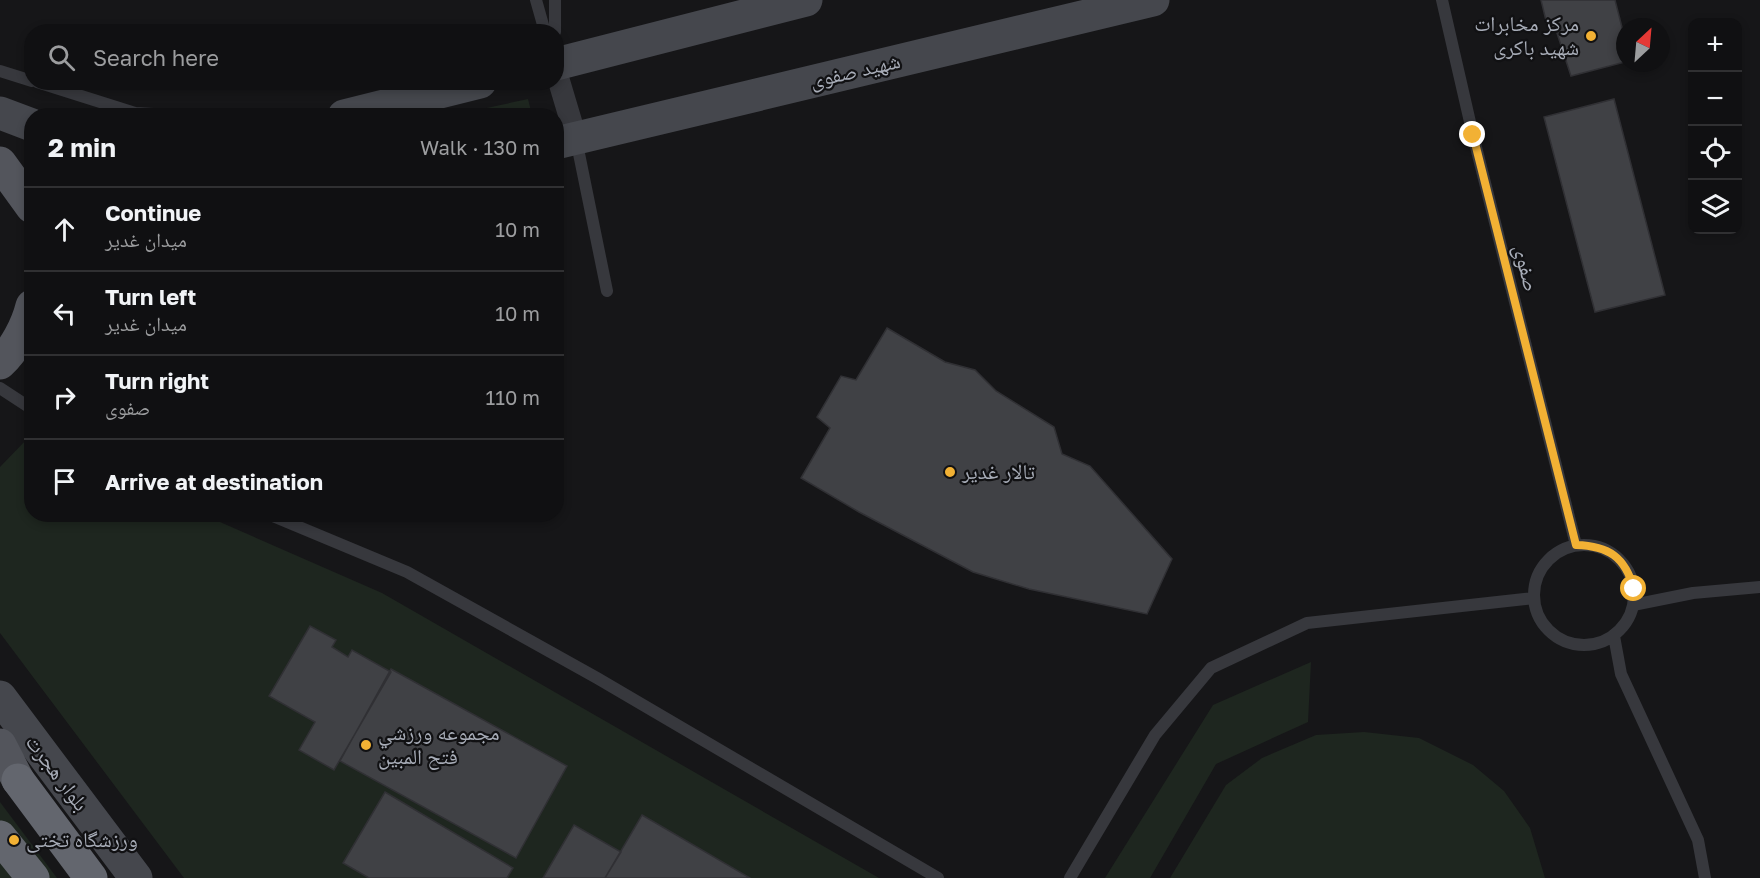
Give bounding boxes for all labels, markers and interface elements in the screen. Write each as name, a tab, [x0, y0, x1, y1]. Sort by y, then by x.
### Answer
place label: مرکز مخابرات شهید باکری	[1474, 10, 1579, 60]
north arrow	[1616, 18, 1670, 72]
map controls	[1688, 18, 1742, 234]
button: +	[1688, 18, 1742, 72]
search box	[24, 24, 564, 90]
marker: مرکز مخابرات شهید باکری	[1584, 29, 1598, 43]
icon: search	[45, 41, 78, 74]
text: Search here	[93, 44, 219, 71]
street label: شهید صفوی	[807, 47, 903, 93]
button: −	[1688, 72, 1742, 126]
route end	[1459, 121, 1485, 147]
button: locate	[1688, 126, 1742, 180]
text: 2 min	[48, 132, 116, 163]
text: Walk · 130 m	[420, 135, 540, 159]
button: layers	[1688, 180, 1742, 234]
text: Continue	[105, 199, 201, 226]
icon: ahead	[48, 213, 81, 246]
text: 10 m	[495, 217, 540, 241]
text: میدان غدیر	[105, 227, 187, 251]
street label: صفوی	[1509, 242, 1545, 294]
text: Turn left	[105, 283, 196, 310]
icon: left	[48, 297, 81, 330]
text: 10 m	[495, 301, 540, 325]
text: میدان غدیر	[105, 311, 187, 335]
text: Turn right	[105, 367, 209, 394]
icon: right	[48, 381, 81, 414]
text: 110 m	[486, 385, 540, 409]
text: صفوی	[105, 395, 150, 419]
place label: تالار غدیر	[961, 458, 1035, 484]
icon: arrive	[48, 465, 81, 498]
marker: تالار غدیر	[943, 465, 957, 479]
text: Arrive at destination	[105, 468, 323, 495]
route start	[1620, 575, 1646, 601]
place label: مجموعه ورزشي فتح المبين	[378, 719, 500, 770]
street label: بلوار هجرت	[21, 729, 95, 816]
marker: مجموعه ورزشي فتح المبين	[359, 738, 373, 752]
place label: ورزشگاه تختی	[26, 826, 138, 853]
marker: ورزشگاه تختی	[7, 833, 21, 847]

